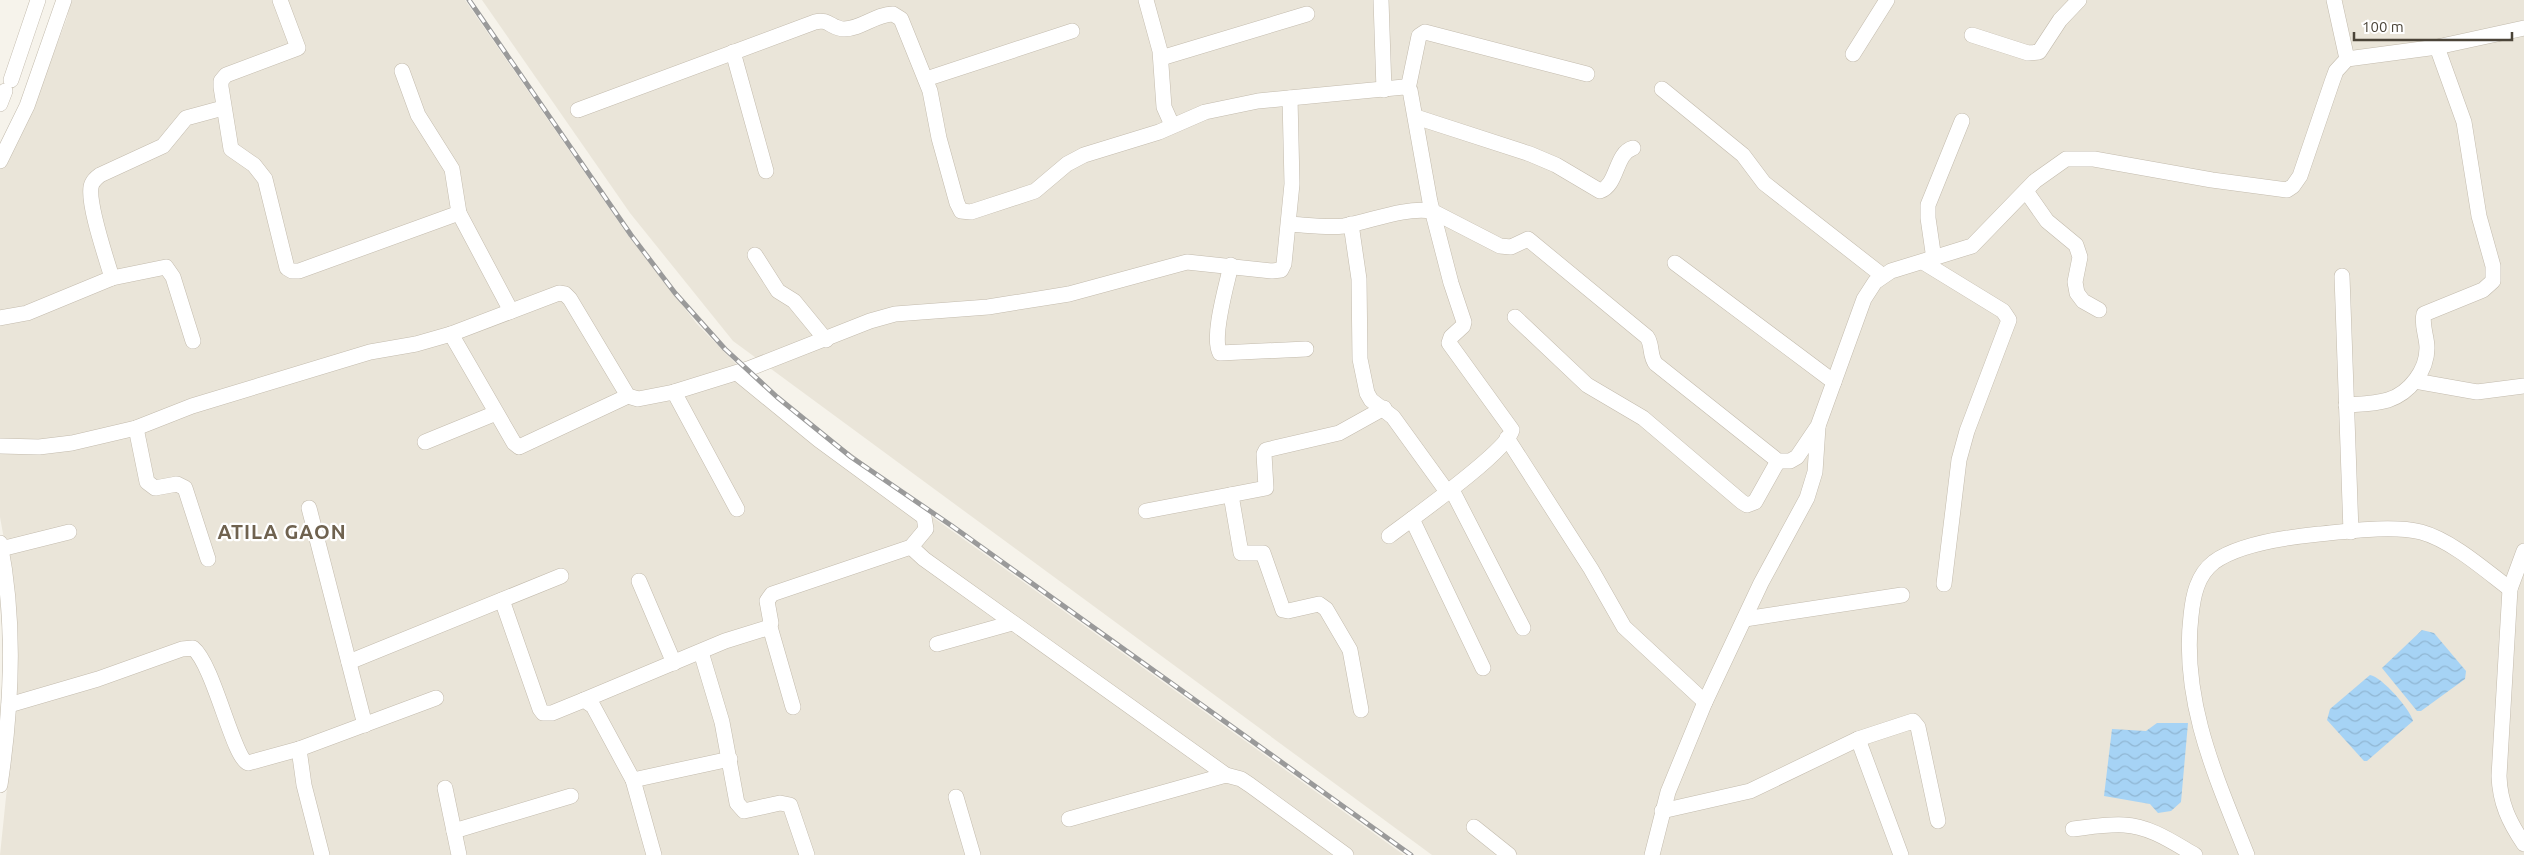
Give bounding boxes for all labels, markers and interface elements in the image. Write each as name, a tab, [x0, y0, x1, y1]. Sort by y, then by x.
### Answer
scale bar	[2354, 10, 2512, 42]
text: 100 m	[2362, 18, 2404, 35]
district label: ATILA GAON	[217, 520, 347, 543]

